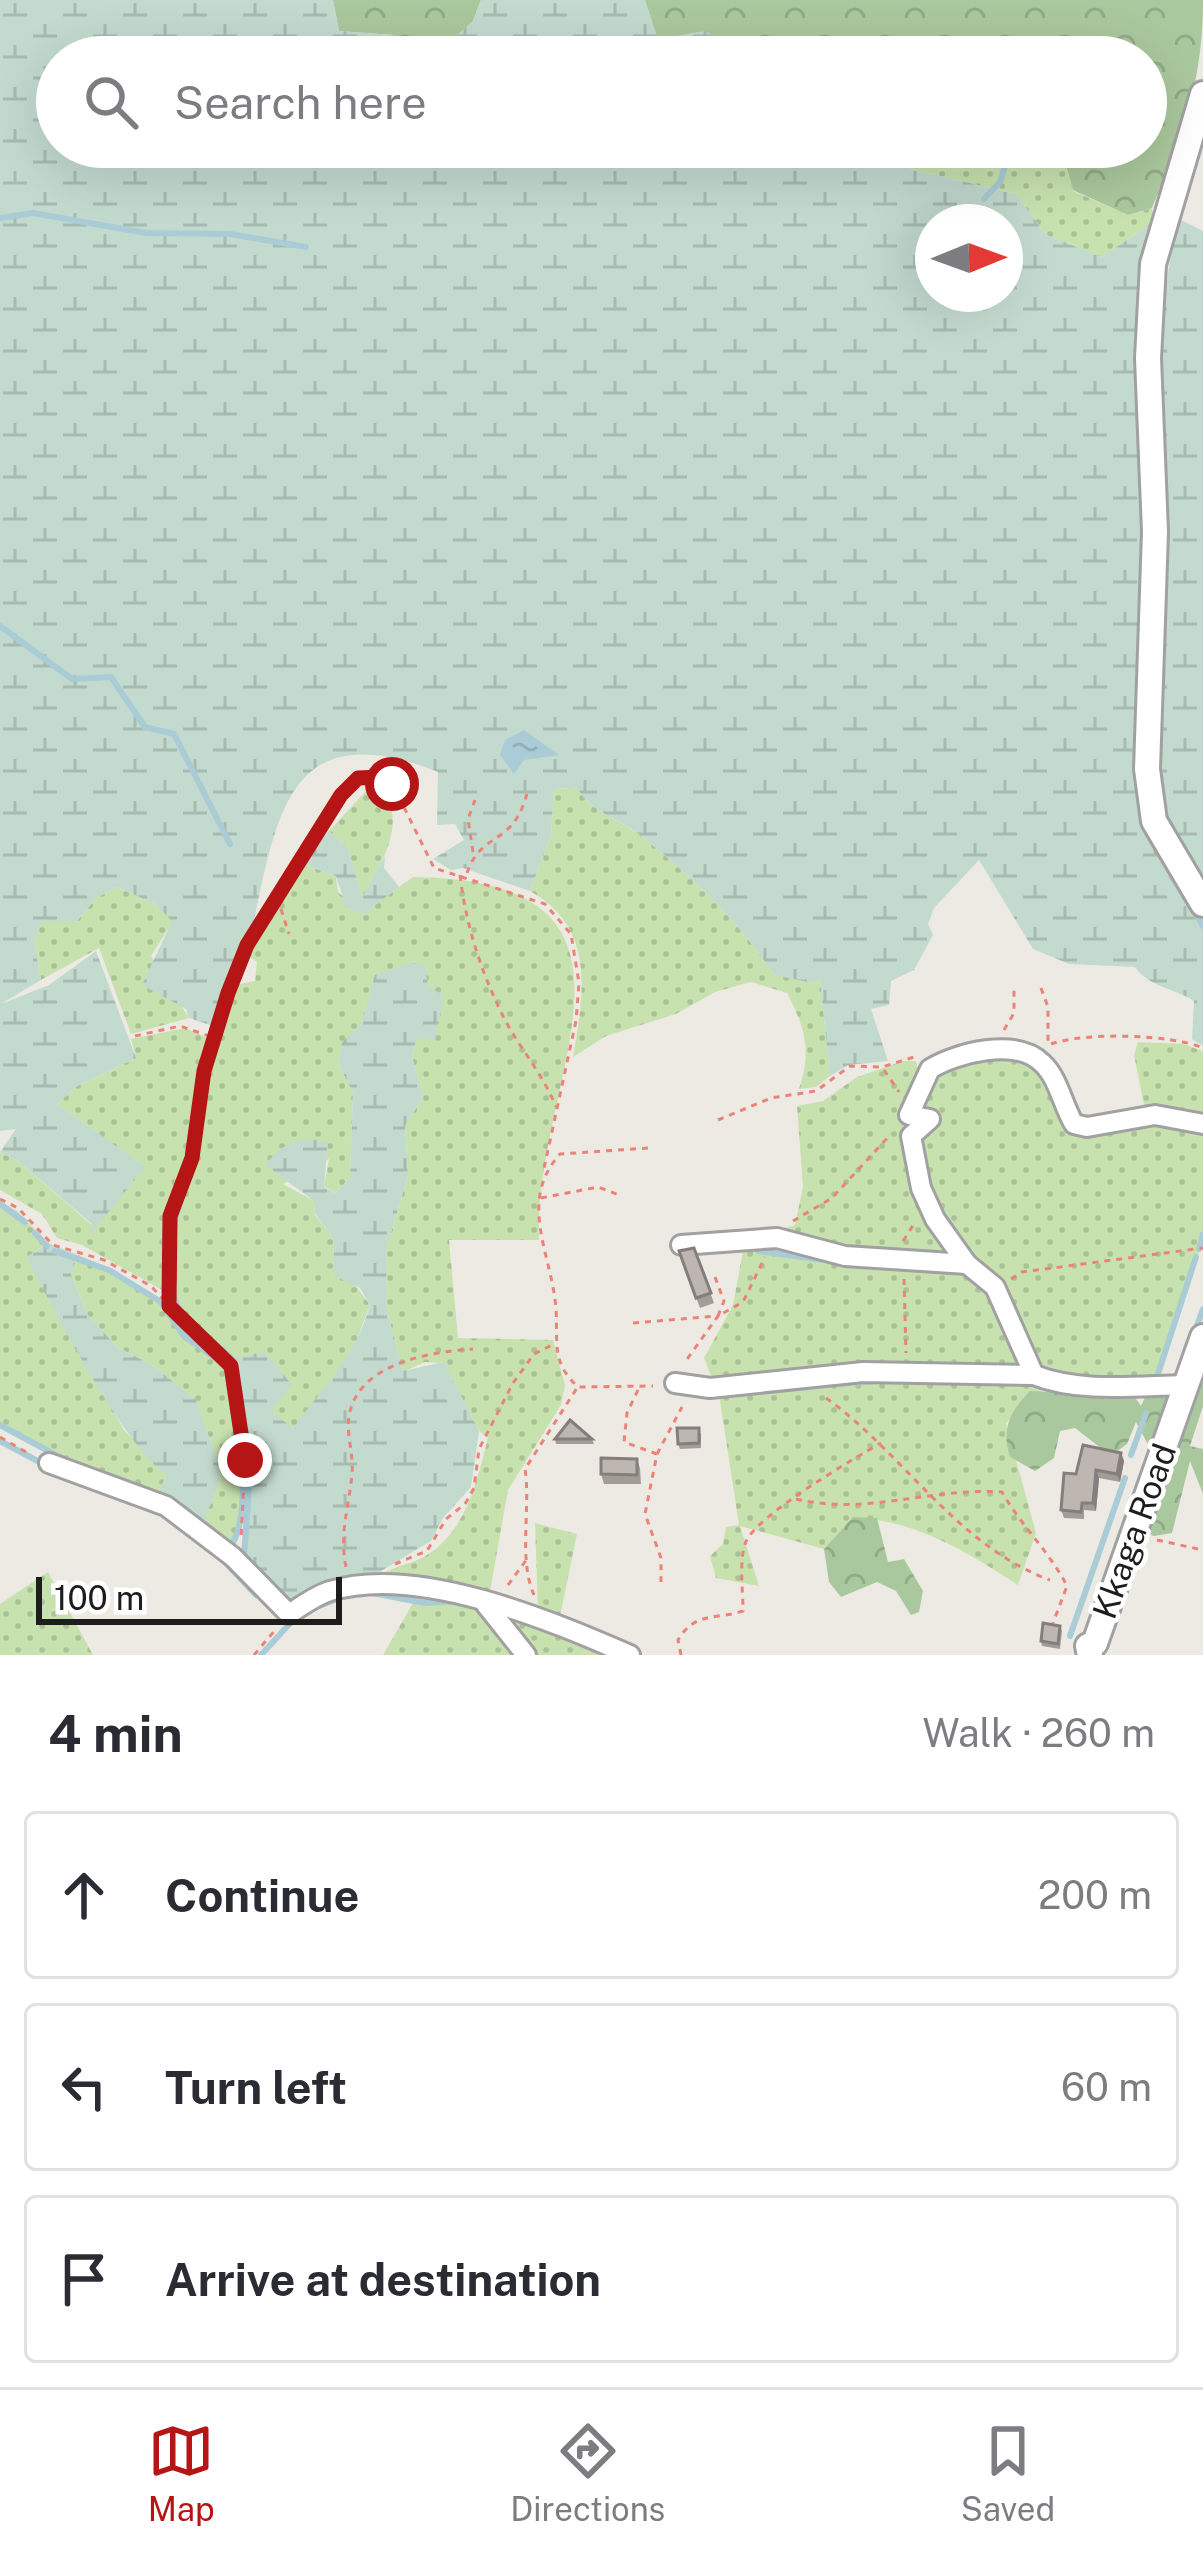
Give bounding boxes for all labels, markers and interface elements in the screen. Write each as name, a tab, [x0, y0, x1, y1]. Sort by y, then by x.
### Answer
search box	[36, 36, 1167, 168]
icon: search	[78, 69, 144, 135]
text: Search here	[174, 76, 427, 129]
north arrow	[915, 204, 1023, 312]
route start	[365, 757, 419, 811]
route end	[218, 1433, 272, 1487]
street label: Kkaga Road	[1085, 1438, 1183, 1624]
scale bar	[36, 1571, 342, 1624]
text: 100 m	[54, 1579, 144, 1617]
text: 4 min	[48, 1704, 183, 1763]
text: Walk · 260 m	[922, 1710, 1155, 1756]
icon: ahead	[51, 1862, 117, 1928]
text: Continue	[165, 1869, 359, 1922]
text: 200 m	[1038, 1872, 1152, 1918]
icon: left	[51, 2054, 117, 2120]
text: Turn left	[165, 2061, 347, 2114]
text: 60 m	[1061, 2064, 1152, 2110]
icon: arrive	[51, 2246, 117, 2312]
text: Arrive at destination	[165, 2253, 601, 2306]
tab: Map	[148, 2418, 215, 2528]
tab: Directions	[510, 2418, 665, 2528]
tab: Saved	[961, 2418, 1055, 2528]

